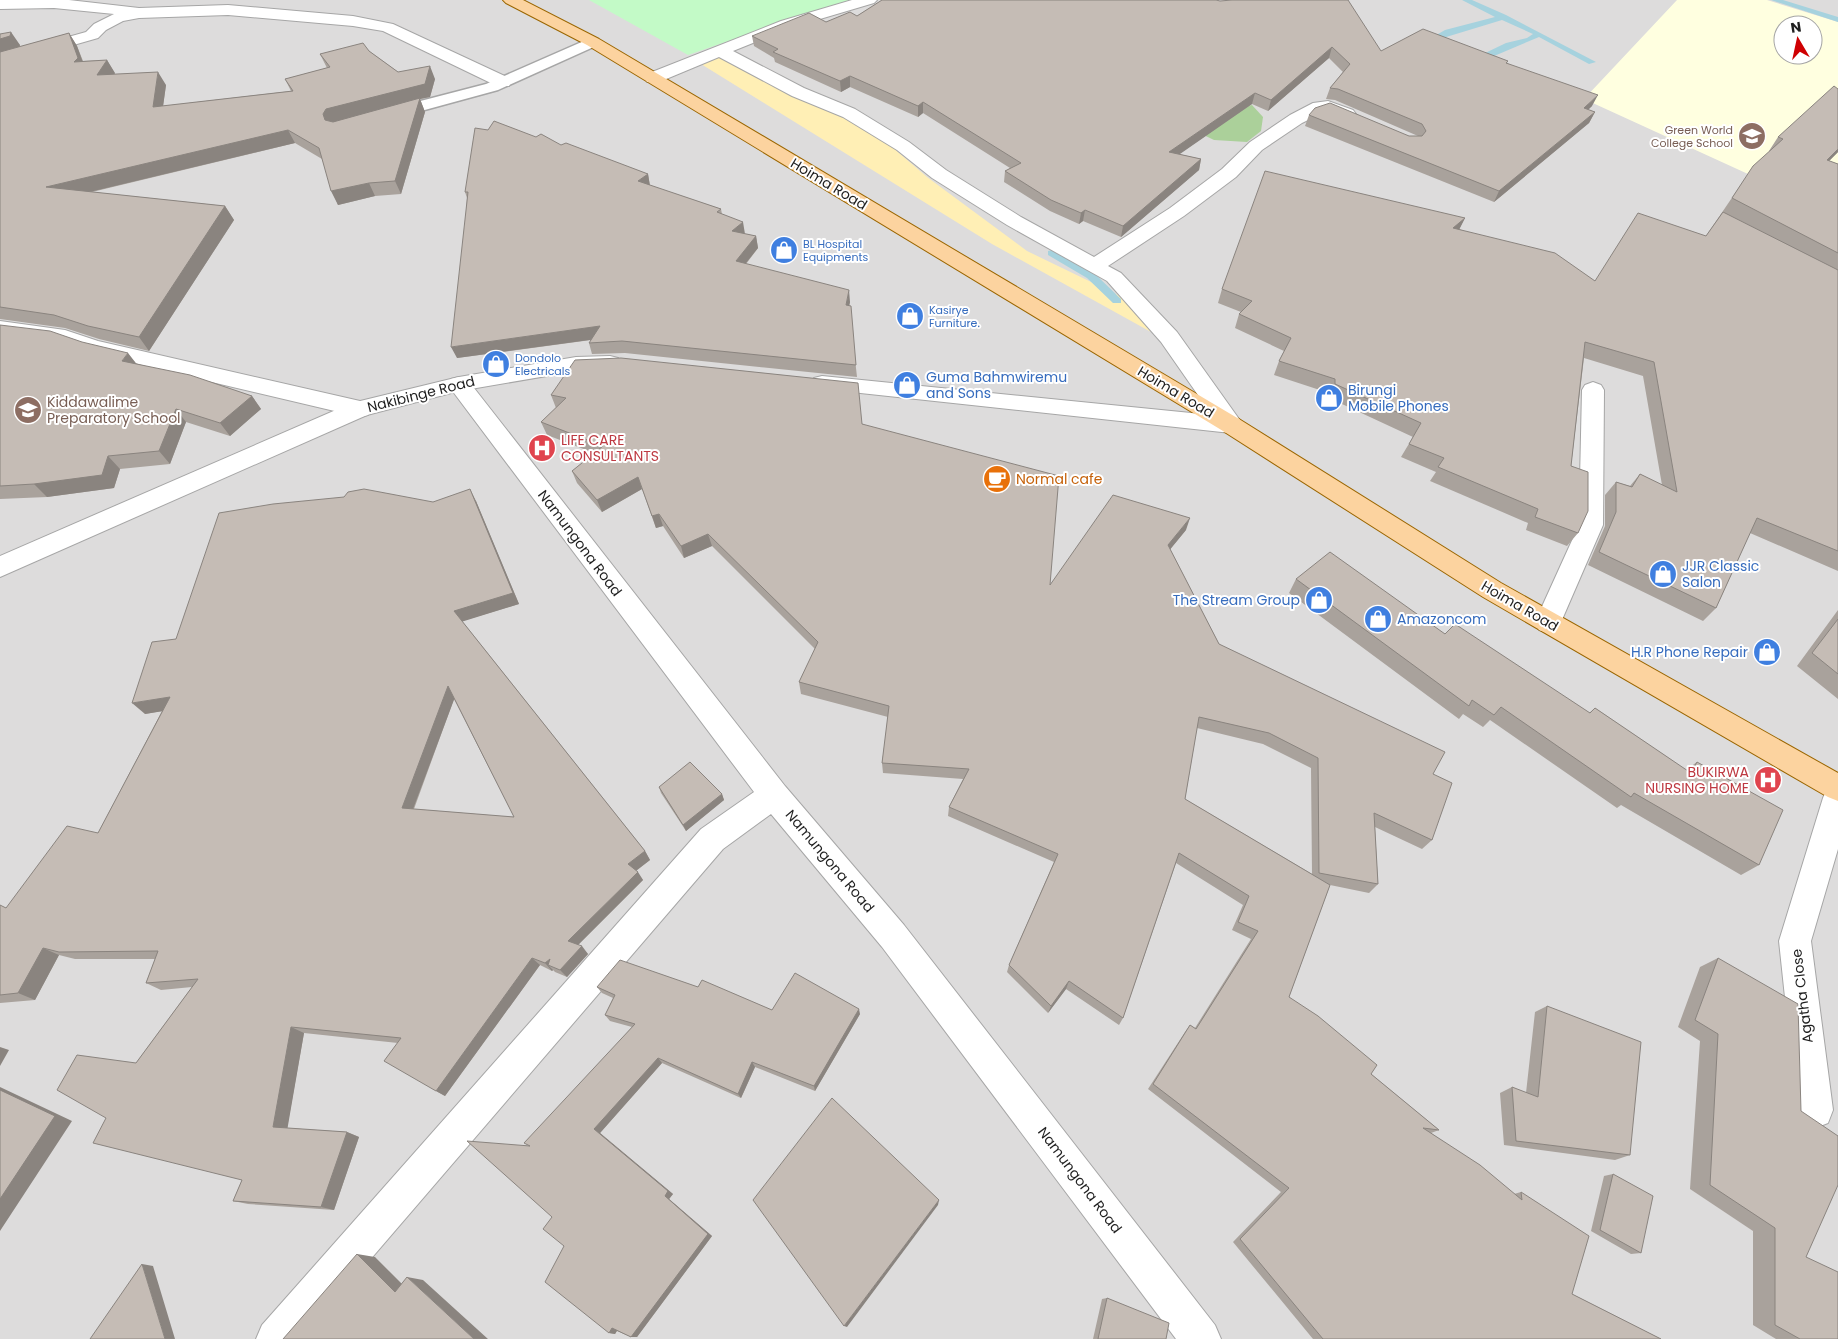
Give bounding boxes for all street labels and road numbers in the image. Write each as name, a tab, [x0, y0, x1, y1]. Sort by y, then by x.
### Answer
street label: Hoima Road	[787, 153, 871, 215]
street label: Hoima Road	[1134, 361, 1218, 423]
street label: Nakibinge Road	[365, 371, 477, 417]
street label: Namungona Road	[533, 486, 627, 600]
street label: Hoima Road	[1478, 576, 1562, 636]
street label: Namungona Road	[781, 805, 879, 917]
street label: Agatha Close	[1786, 947, 1818, 1044]
street label: Namungona Road	[1033, 1123, 1127, 1237]

